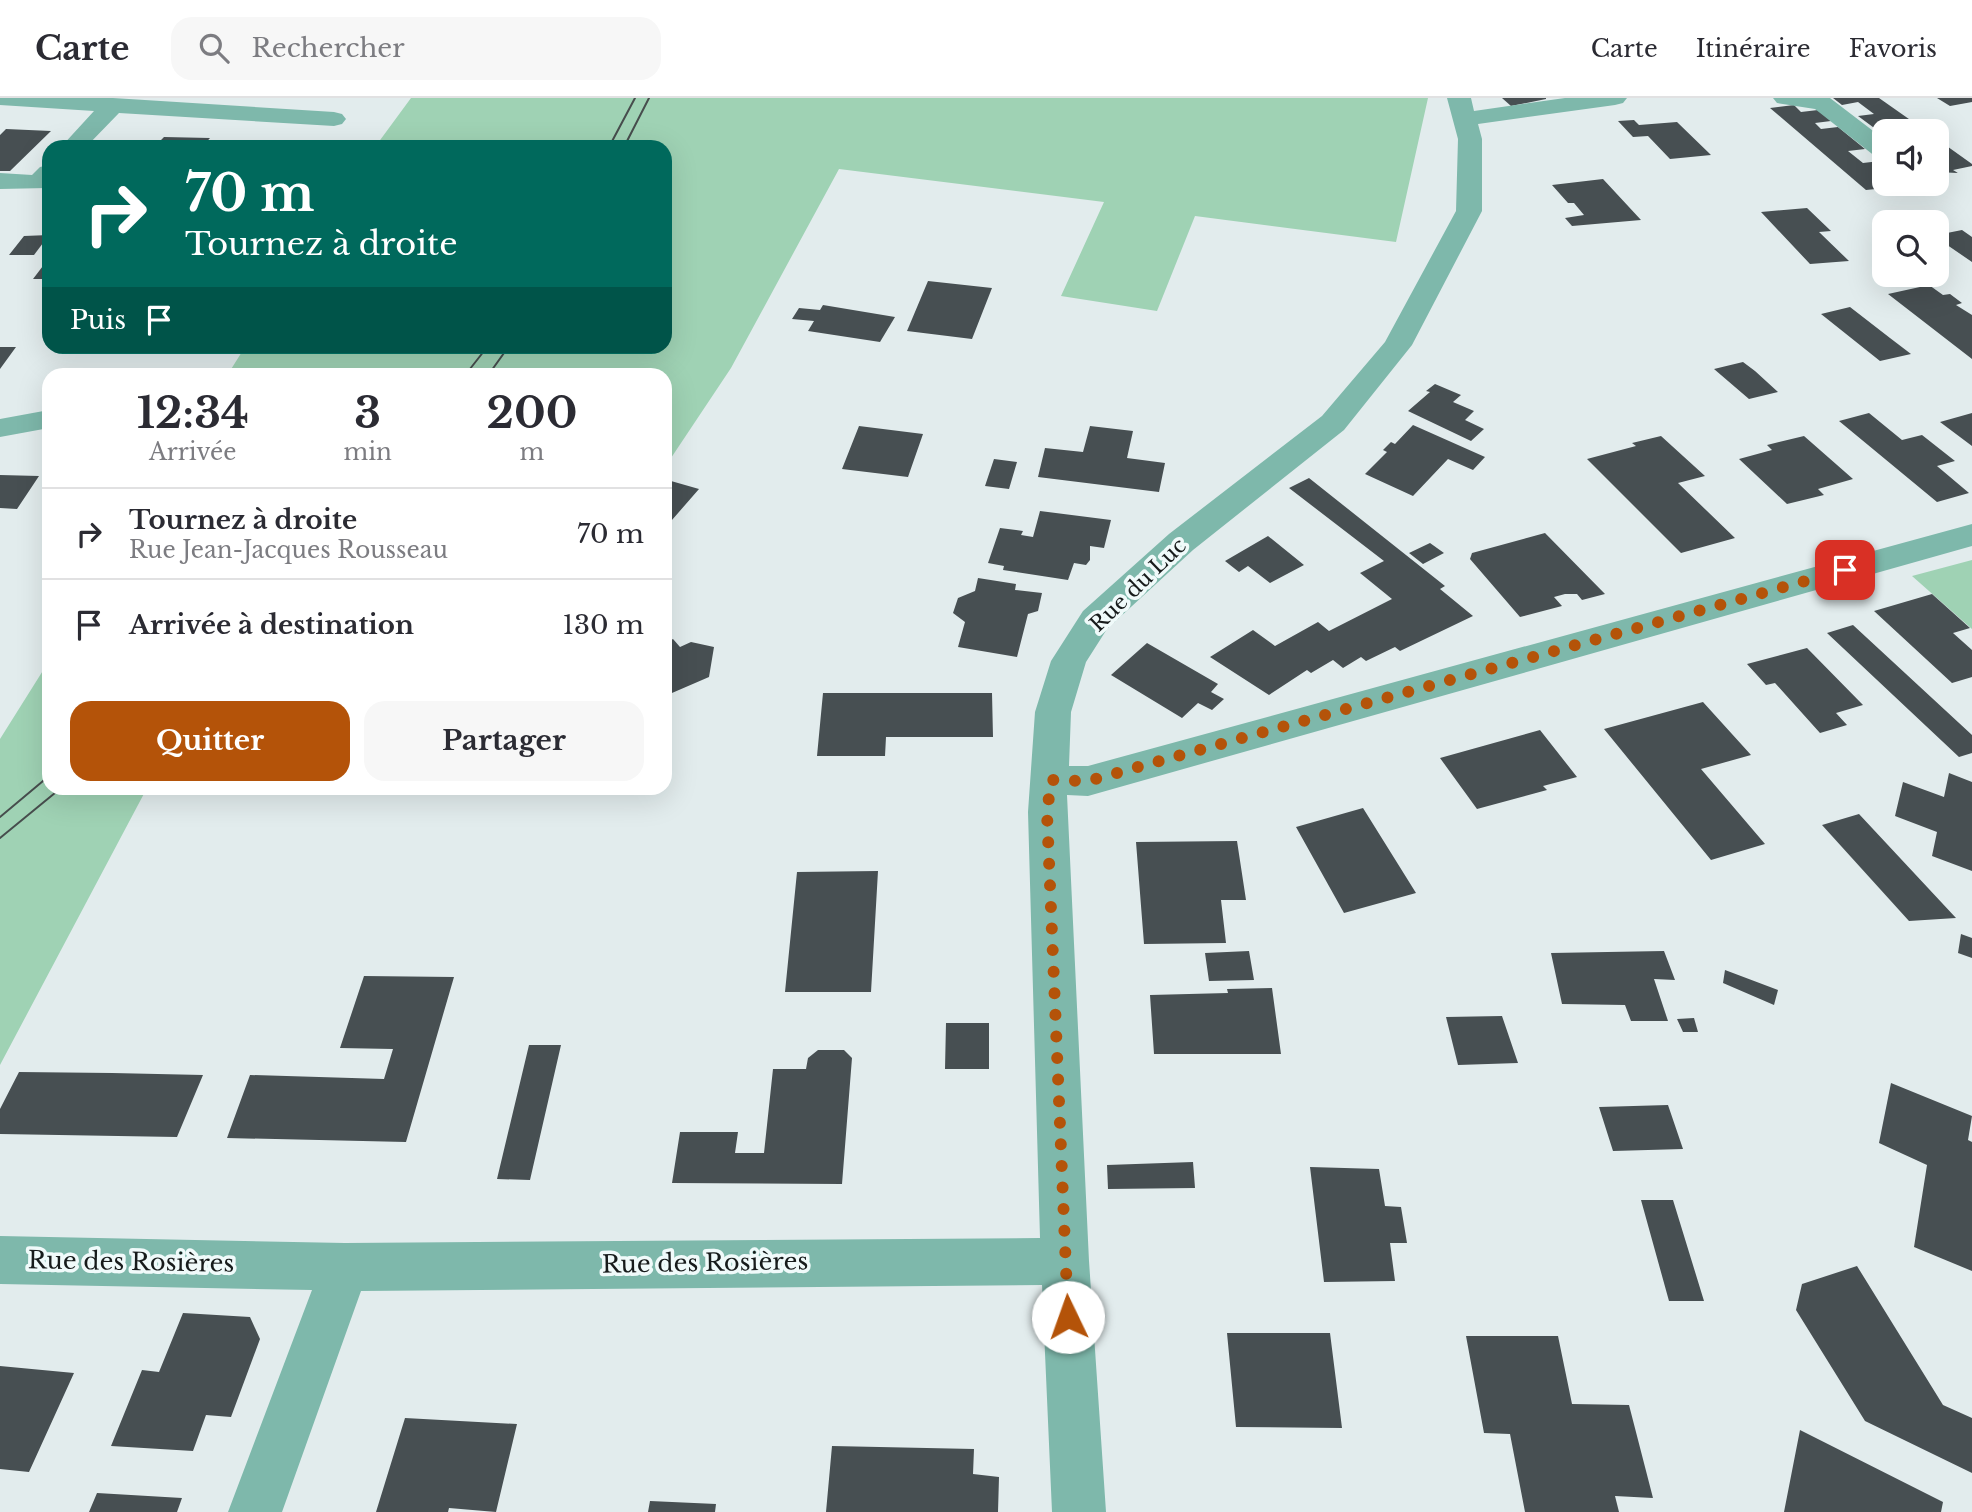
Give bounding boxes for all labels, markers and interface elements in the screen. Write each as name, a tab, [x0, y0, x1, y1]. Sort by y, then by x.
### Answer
search box	[171, 17, 661, 80]
text: Carte	[35, 28, 129, 69]
icon: search	[195, 29, 233, 67]
text: Rechercher	[251, 32, 405, 64]
text: Carte	[1591, 34, 1658, 63]
text: Itinéraire	[1696, 34, 1811, 63]
text: Favoris	[1849, 34, 1937, 63]
map controls	[1872, 119, 1949, 287]
button: sound	[1872, 119, 1949, 196]
text: 70 m	[185, 163, 315, 224]
icon: right	[70, 168, 161, 259]
button: search	[1872, 210, 1949, 287]
text: Tournez à droite	[185, 224, 458, 264]
icon: arrive	[140, 301, 178, 339]
text: Puis	[70, 304, 126, 336]
text: 12:34	[137, 387, 249, 439]
text: 3	[354, 387, 381, 439]
text: 200	[487, 387, 577, 439]
text: Arrivée	[149, 438, 236, 466]
text: min	[344, 438, 392, 466]
text: m	[520, 438, 544, 466]
text: Tournez à droite	[129, 504, 357, 536]
icon: right	[70, 515, 108, 553]
text: 70 m	[577, 518, 644, 550]
street label: Rue du Luc	[1085, 533, 1191, 637]
text: Rue Jean-Jacques Rousseau	[129, 536, 448, 564]
pin	[1815, 540, 1875, 600]
icon: arrive	[1826, 551, 1864, 589]
icon: arrive	[70, 606, 108, 644]
text: Arrivée à destination	[129, 609, 414, 641]
text: 130 m	[562, 609, 644, 641]
button: Quitter	[70, 701, 350, 781]
button: Partager	[364, 701, 644, 781]
street label: Rue des Rosières	[28, 1245, 234, 1278]
street label: Rue des Rosières	[602, 1246, 808, 1279]
position arrow	[1031, 1280, 1105, 1354]

